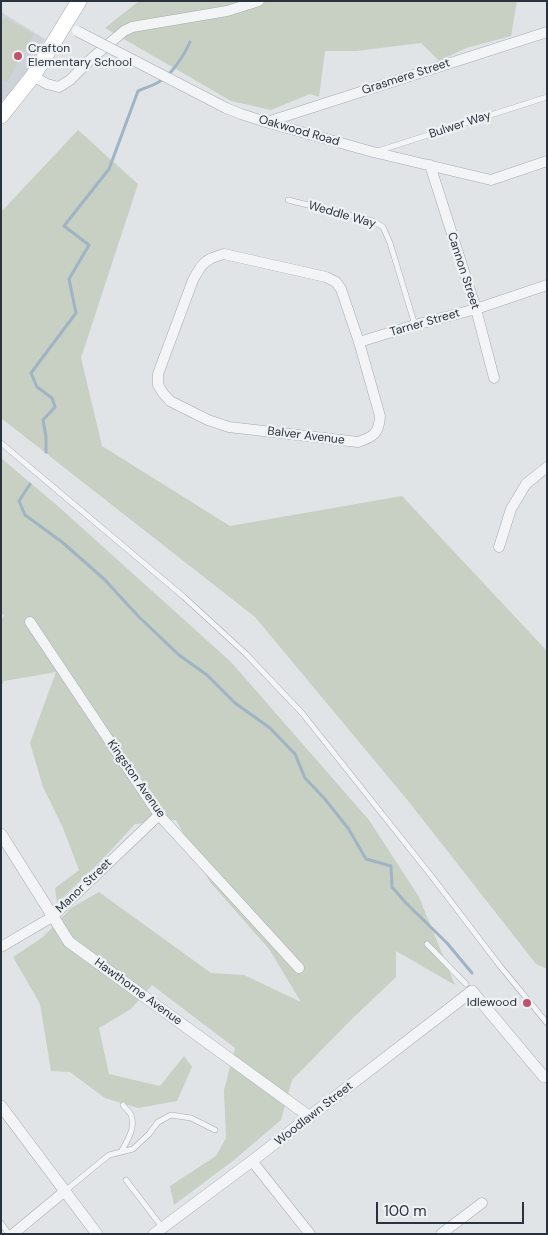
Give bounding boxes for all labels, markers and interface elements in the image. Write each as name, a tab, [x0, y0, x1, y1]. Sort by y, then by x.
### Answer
place label: Crafton Elementary School	[28, 42, 132, 70]
marker: Crafton Elementary School	[12, 50, 24, 62]
street label: Grasmere Street	[360, 56, 452, 98]
street label: Bulwer Way	[427, 108, 493, 142]
street label: Oakwood Road	[257, 113, 341, 149]
street label: Weddle Way	[307, 198, 377, 232]
street label: Cannon Street	[444, 231, 482, 311]
street label: Tarner Street	[388, 306, 462, 340]
street label: Balver Avenue	[267, 424, 345, 448]
street label: Kingston Avenue	[104, 737, 168, 821]
street label: Manor Street	[53, 856, 115, 916]
street label: Hawthorne Avenue	[91, 955, 185, 1029]
place label: Idlewood	[467, 996, 517, 1010]
marker: Idlewood	[521, 997, 533, 1009]
street label: Woodlawn Street	[272, 1079, 356, 1149]
scale bar	[378, 1192, 526, 1224]
text: 100 m	[384, 1201, 427, 1221]

